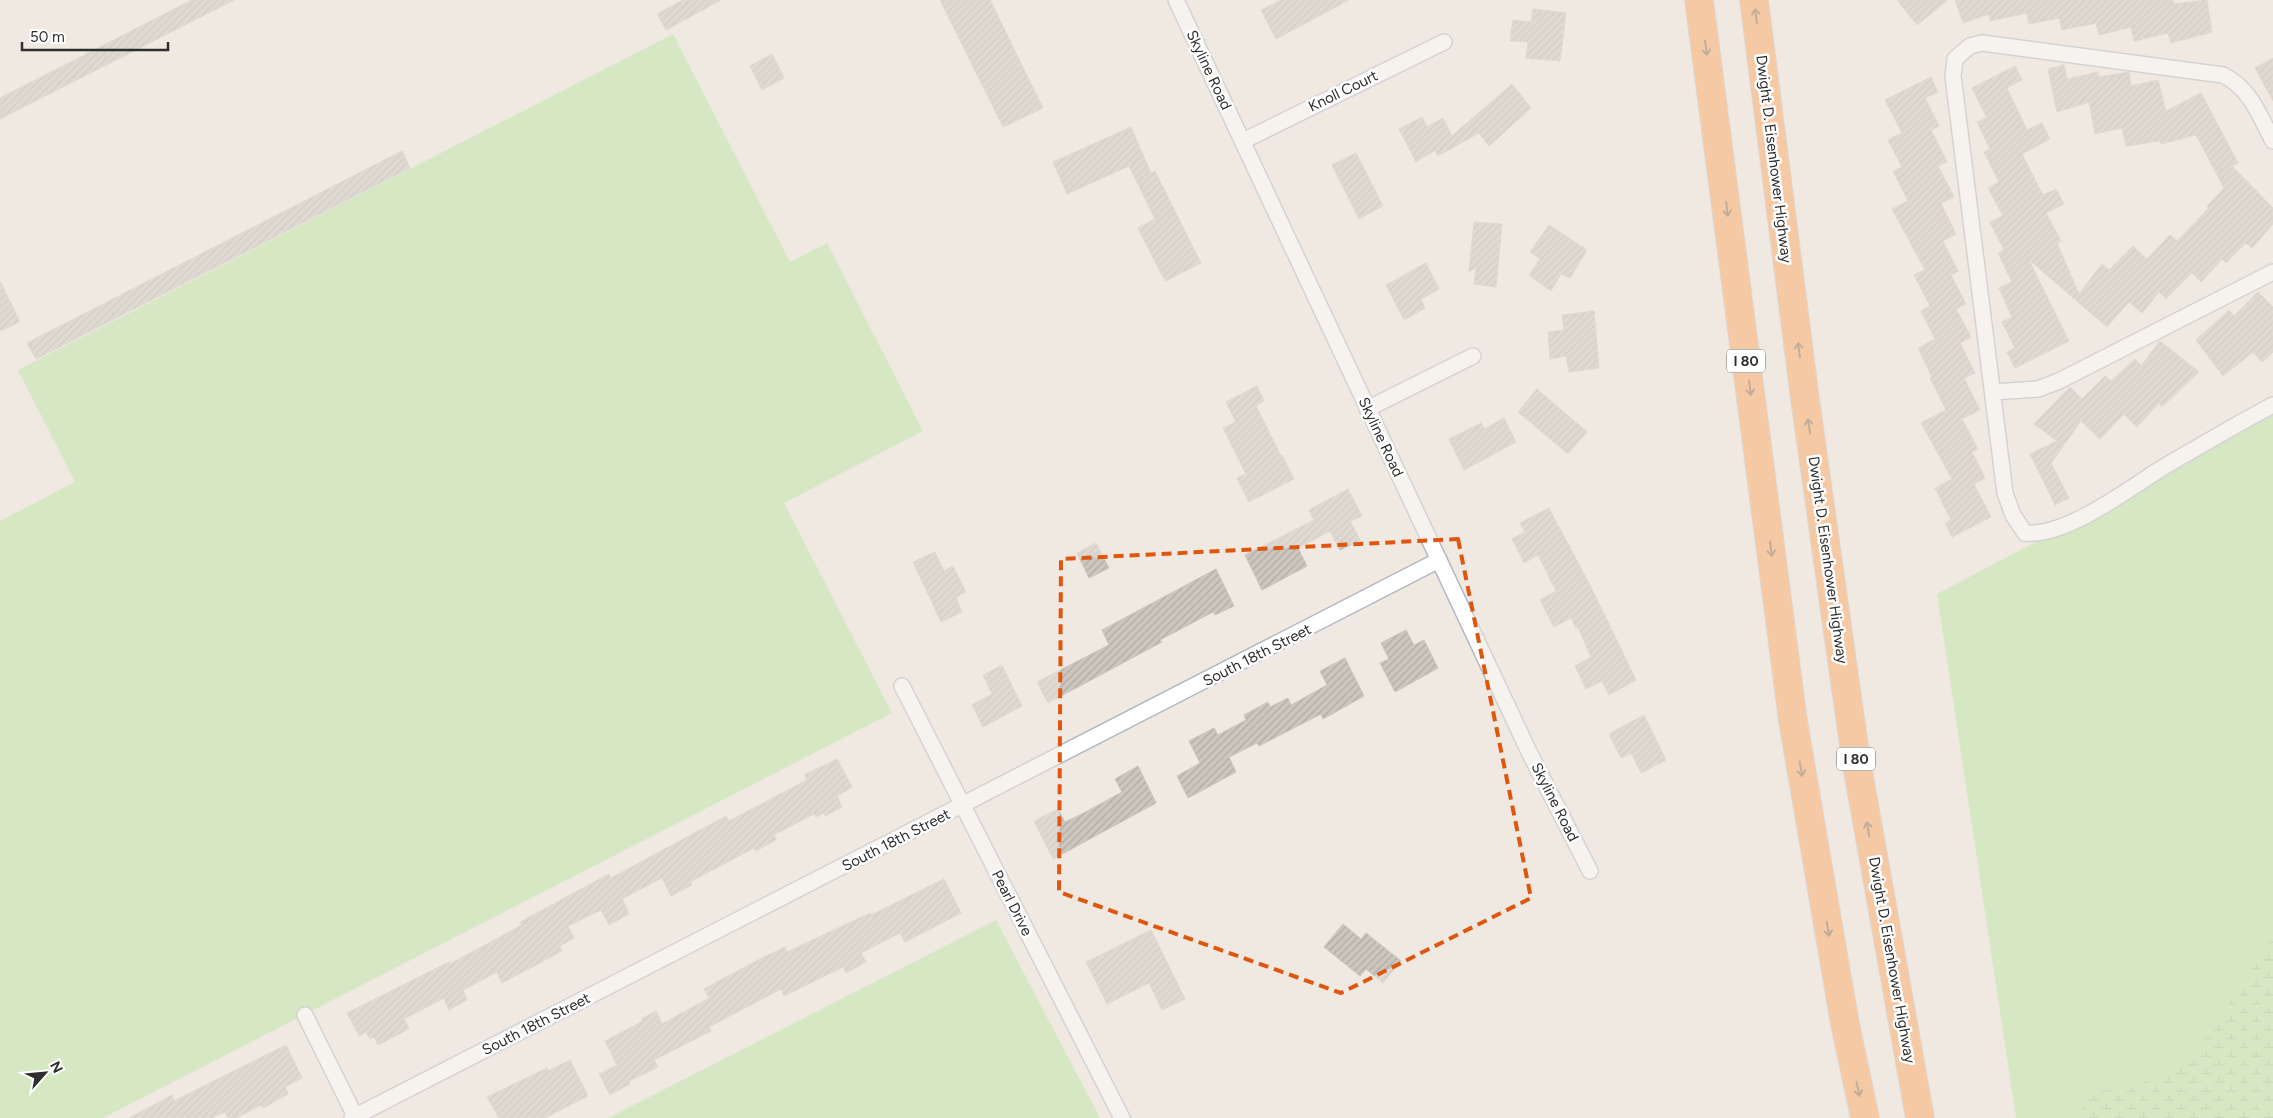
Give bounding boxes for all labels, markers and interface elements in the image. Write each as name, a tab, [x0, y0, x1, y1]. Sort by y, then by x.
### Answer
one-way arrow	[1750, 8, 1760, 24]
scale bar	[22, 20, 169, 52]
street label: Skyline Road	[1183, 27, 1235, 113]
text: 50 m	[30, 28, 65, 46]
one-way arrow	[1701, 40, 1711, 56]
street label: Dwight D. Eisenhower Highway	[1752, 54, 1796, 264]
street label: Knoll Court	[1305, 66, 1381, 116]
one-way arrow	[1722, 201, 1732, 217]
one-way arrow	[1794, 343, 1804, 359]
road number: I 80	[1727, 350, 1765, 372]
one-way arrow	[1745, 380, 1755, 396]
street label: Skyline Road	[1355, 394, 1407, 480]
one-way arrow	[1804, 418, 1814, 434]
street label: Dwight D. Eisenhower Highway	[1805, 455, 1851, 665]
one-way arrow	[1766, 541, 1776, 557]
street label: South 18th Street	[1200, 620, 1314, 690]
road number: I 80	[1837, 748, 1875, 771]
street label: Skyline Road	[1527, 760, 1583, 844]
one-way arrow	[1797, 761, 1807, 777]
street label: South 18th Street	[839, 805, 953, 875]
one-way arrow	[1863, 821, 1873, 837]
street label: Dwight D. Eisenhower Highway	[1865, 855, 1919, 1065]
street label: Pearl Drive	[988, 867, 1036, 939]
one-way arrow	[1824, 921, 1834, 937]
street label: South 18th Street	[479, 989, 593, 1059]
north arrow	[20, 1048, 70, 1098]
text: N	[46, 1059, 66, 1076]
one-way arrow	[1854, 1081, 1864, 1097]

